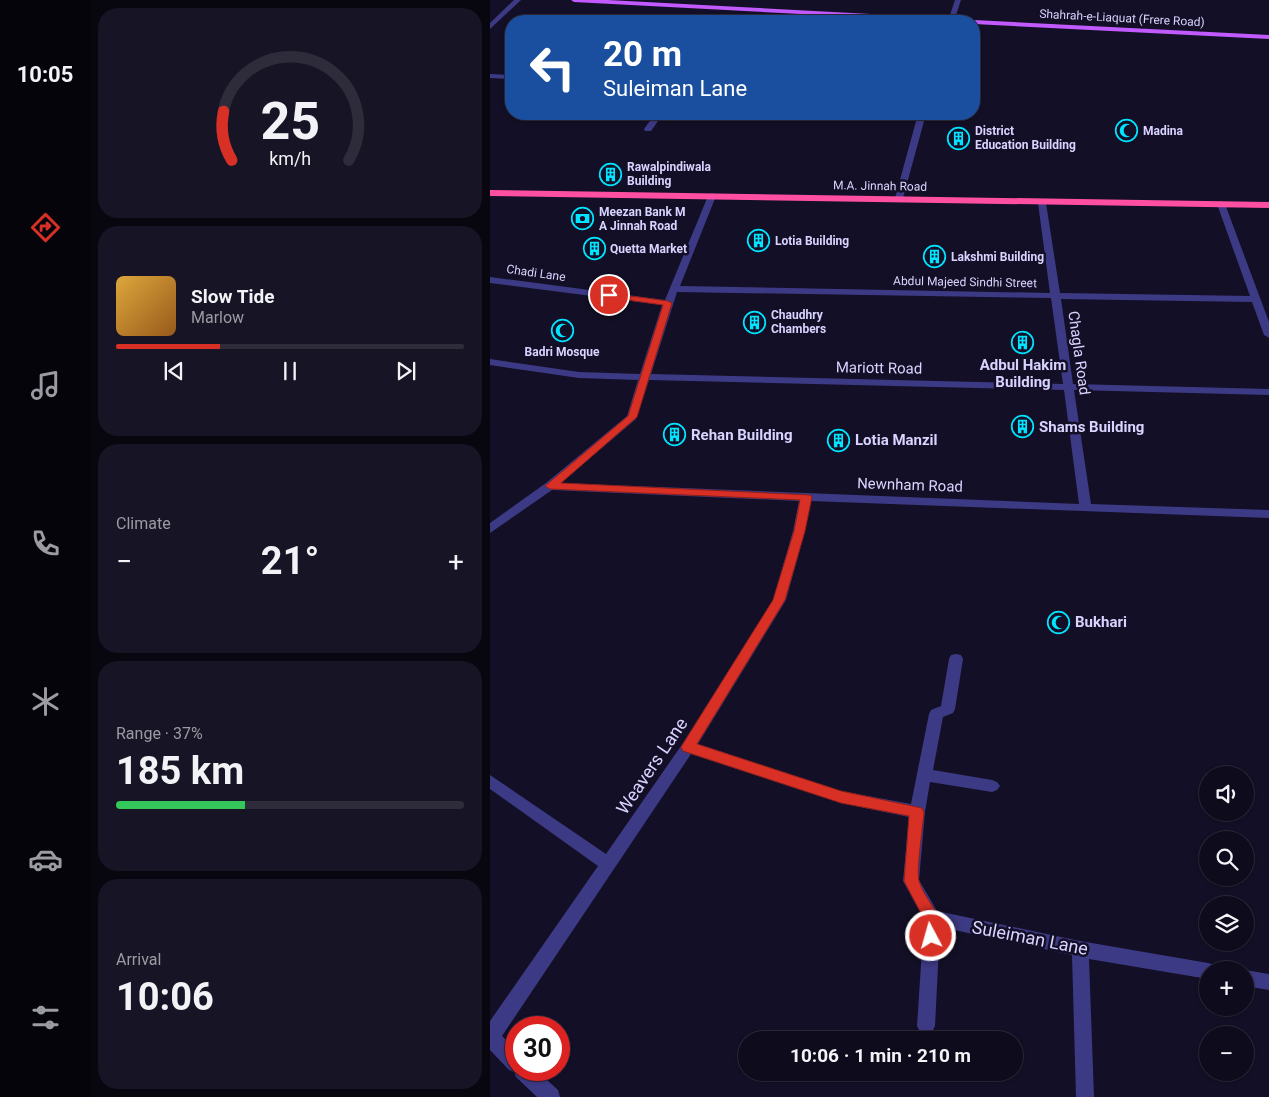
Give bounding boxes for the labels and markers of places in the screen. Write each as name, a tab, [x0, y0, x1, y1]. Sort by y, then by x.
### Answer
mosque icon: Madina	[1115, 119, 1139, 143]
place label: District Education Building	[975, 124, 1076, 152]
place label: Madina	[1143, 124, 1184, 138]
building icon: District Education Building	[947, 126, 971, 150]
place label: Rawalpindiwala Building	[627, 160, 712, 188]
building icon: Rawalpindiwala Building	[599, 162, 623, 186]
place label: Meezan Bank M A Jinnah Road	[599, 205, 685, 233]
bank icon: Meezan Bank M A Jinnah Road	[571, 207, 595, 231]
building icon: Lotia Building	[747, 229, 771, 253]
place label: Lotia Building	[775, 234, 849, 248]
building icon: Quetta Market	[582, 237, 606, 261]
place label: Quetta Market	[610, 242, 687, 256]
building icon: Lakshmi Building	[923, 245, 947, 269]
place label: Lakshmi Building	[951, 250, 1044, 264]
pin	[588, 274, 630, 316]
place label: Chaudhry Chambers	[771, 308, 826, 336]
building icon: Chaudhry Chambers	[743, 310, 767, 334]
mosque icon: Badri Mosque	[550, 319, 574, 343]
building icon: Adbul Hakim Building	[1011, 330, 1035, 354]
place label: Badri Mosque	[525, 345, 600, 359]
place label: Adbul Hakim Building	[980, 356, 1066, 391]
building icon: Shams Building	[1011, 415, 1035, 439]
place label: Shams Building	[1039, 418, 1144, 436]
building icon: Rehan Building	[663, 423, 687, 447]
place label: Rehan Building	[691, 426, 793, 444]
building icon: Lotia Manzil	[827, 428, 851, 452]
place label: Lotia Manzil	[855, 431, 938, 449]
mosque icon: Bukhari	[1047, 610, 1071, 634]
place label: Bukhari	[1075, 613, 1127, 631]

